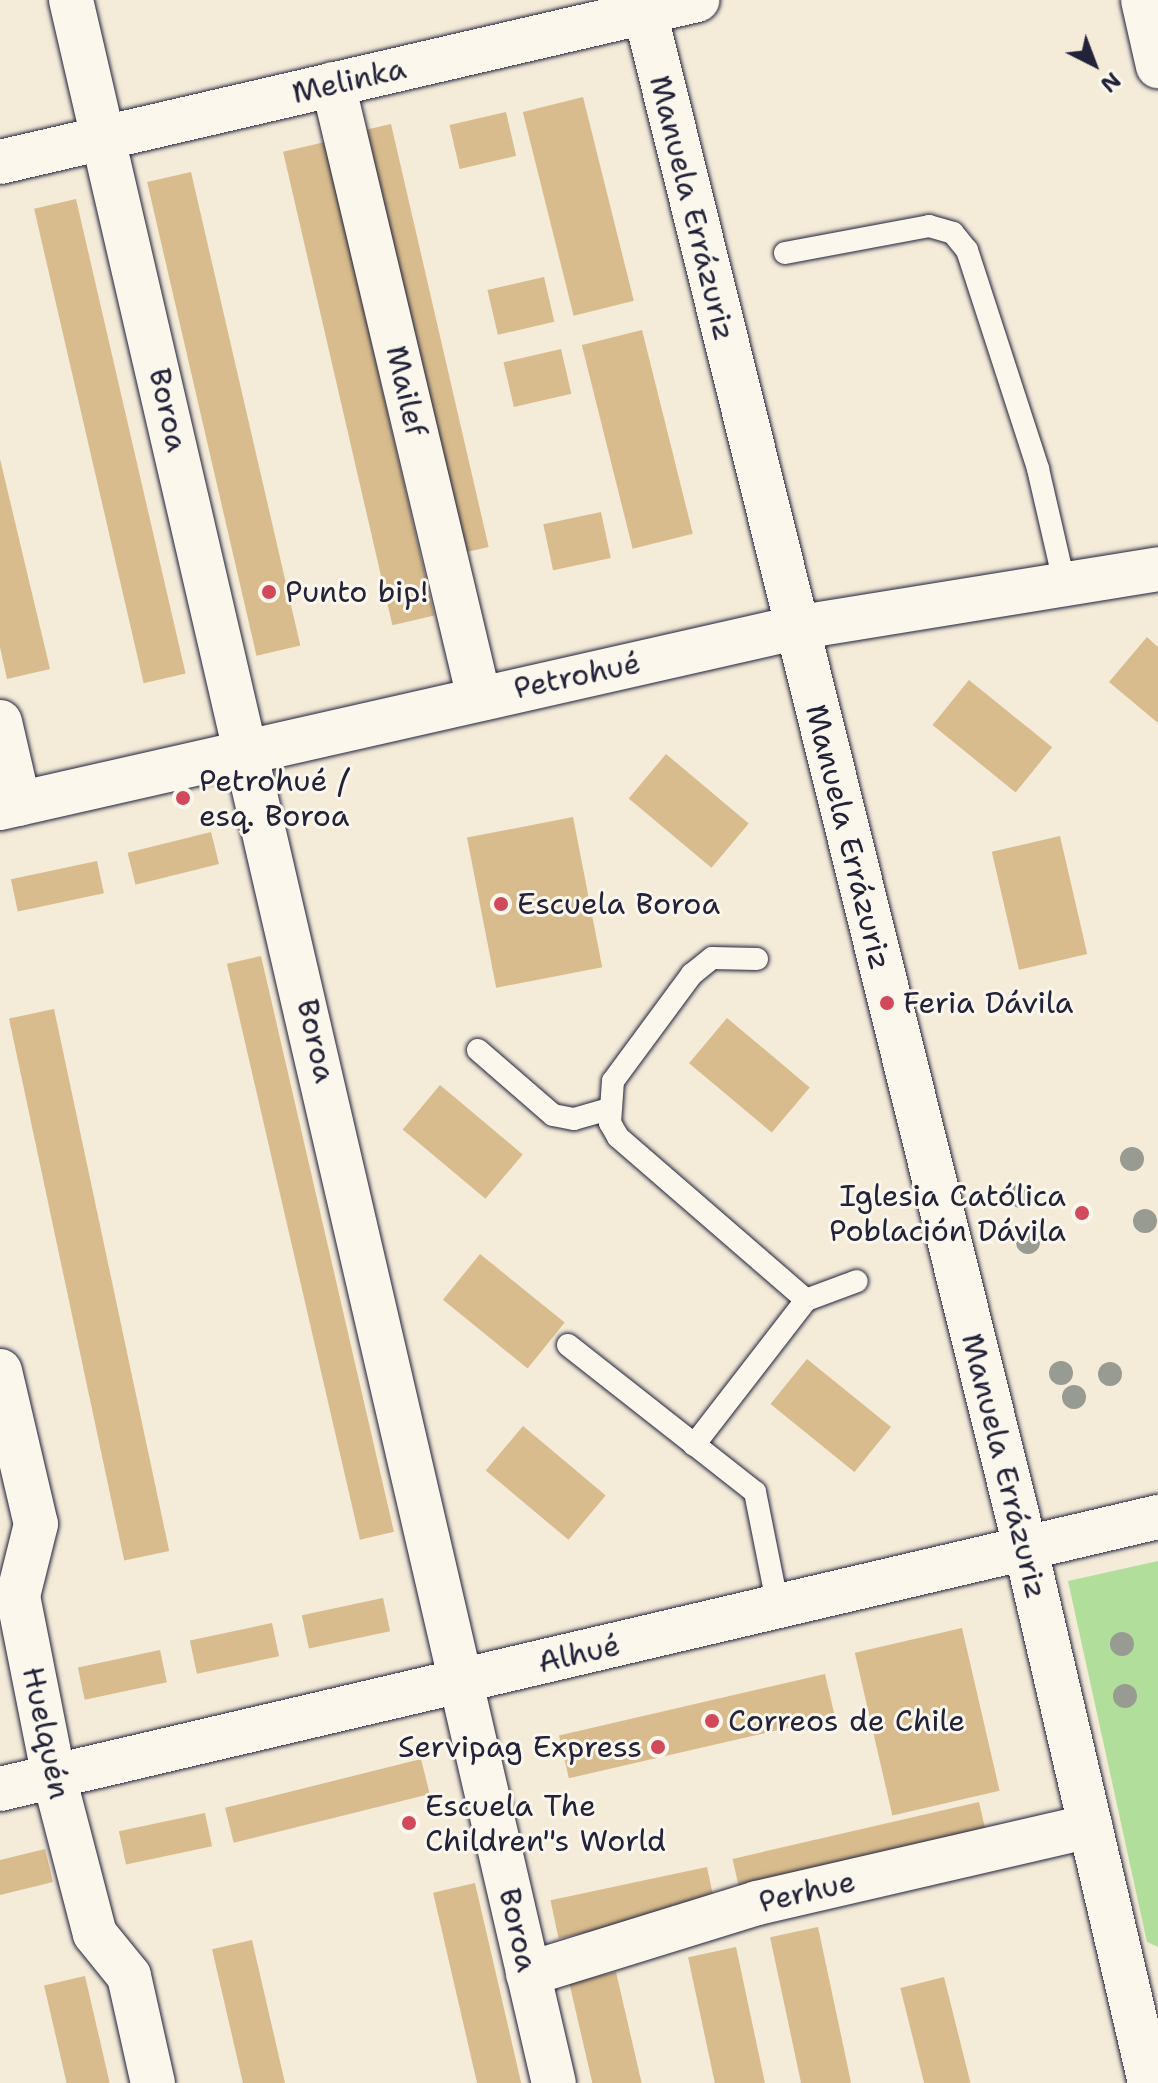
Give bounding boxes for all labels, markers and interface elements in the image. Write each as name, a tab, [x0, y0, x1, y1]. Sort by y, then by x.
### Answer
north arrow	[1054, 24, 1134, 104]
street label: Melinka	[289, 50, 409, 112]
text: N	[1094, 66, 1127, 99]
street label: Manuela Errázuriz	[642, 72, 742, 344]
street label: Mailef	[378, 342, 434, 440]
street label: Boroa	[141, 365, 195, 455]
place label: Punto bip!	[285, 574, 429, 610]
marker: Punto bip!	[260, 583, 278, 601]
street label: Petrohué	[510, 645, 644, 707]
street label: Manuela Errázuriz	[798, 701, 898, 973]
place label: Petrohué / esq. Boroa	[199, 763, 349, 834]
marker: Petrohué / esq. Boroa	[174, 789, 192, 807]
place label: Escuela Boroa	[517, 886, 720, 922]
marker: Escuela Boroa	[492, 895, 510, 913]
place label: Feria Dávila	[903, 985, 1073, 1021]
marker: Feria Dávila	[878, 994, 896, 1012]
street label: Boroa	[289, 996, 343, 1086]
place label: Iglesia Católica Población Dávila	[829, 1178, 1066, 1248]
marker: Iglesia Católica Población Dávila	[1073, 1204, 1091, 1222]
street label: Manuela Errázuriz	[954, 1330, 1054, 1602]
street label: Alhué	[535, 1627, 623, 1681]
street label: Huelquén	[14, 1664, 78, 1802]
place label: Correos de Chile	[728, 1703, 965, 1739]
marker: Correos de Chile	[703, 1712, 721, 1730]
place label: Servipag Express	[398, 1729, 642, 1765]
marker: Servipag Express	[649, 1738, 667, 1756]
place label: Escuela The Children"s World	[425, 1788, 666, 1858]
marker: Escuela The Children"s World	[400, 1814, 418, 1832]
street label: Perhue	[755, 1863, 859, 1921]
street label: Boroa	[491, 1885, 545, 1975]

